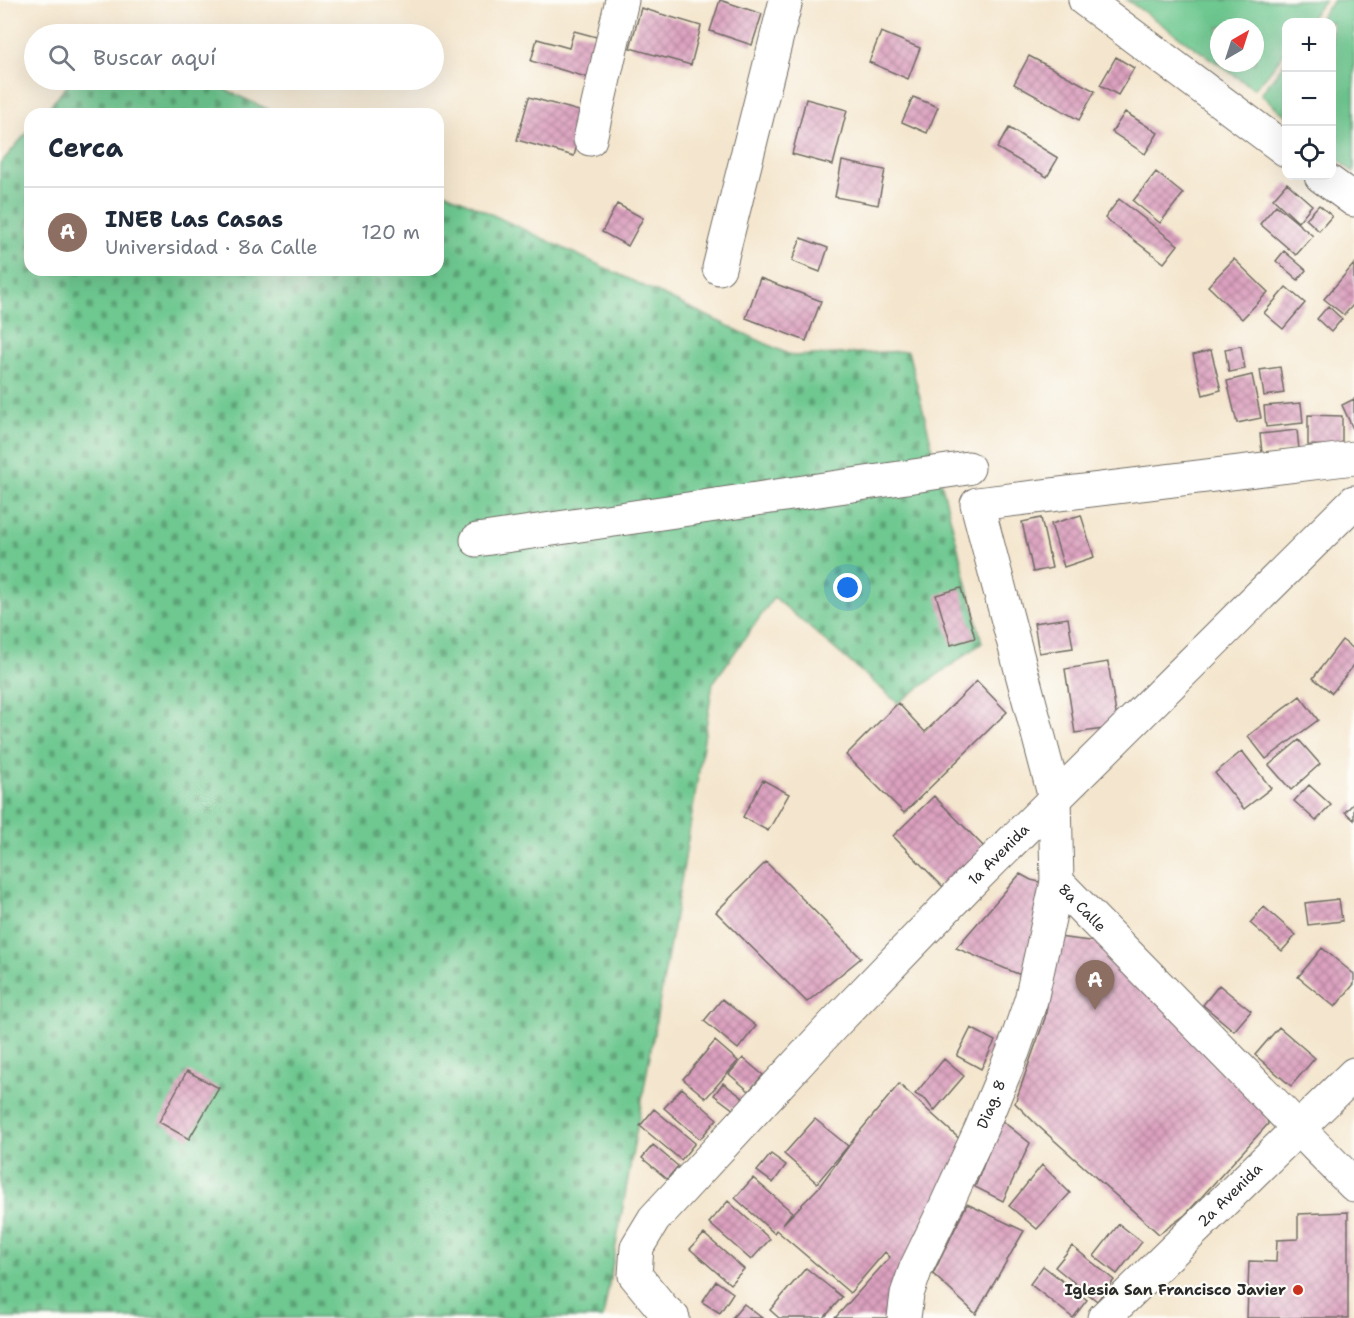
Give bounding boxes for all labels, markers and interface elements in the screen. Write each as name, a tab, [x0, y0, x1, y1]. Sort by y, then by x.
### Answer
north arrow	[1210, 18, 1264, 72]
map controls	[1282, 18, 1336, 180]
button: +	[1282, 18, 1336, 72]
search box	[24, 24, 444, 90]
icon: search	[45, 41, 78, 74]
text: Buscar aquí	[93, 43, 216, 72]
button: −	[1282, 72, 1336, 126]
button: locate	[1282, 126, 1336, 180]
text: Cerca	[48, 130, 123, 165]
text: INEB Las Casas	[105, 205, 283, 234]
text: A	[60, 219, 75, 245]
text: 120 m	[361, 219, 420, 245]
text: Universidad · 8a Calle	[105, 234, 318, 260]
your location	[833, 573, 862, 602]
street label: 1a Avenida	[964, 819, 1034, 889]
street label: 8a Calle	[1054, 879, 1110, 936]
pin: A	[1076, 960, 1114, 1010]
street label: Diag. 8	[972, 1077, 1010, 1132]
street label: 2a Avenida	[1193, 1158, 1267, 1231]
place label: Iglesia San Francisco Javier	[1065, 1280, 1286, 1300]
marker: Iglesia San Francisco Javier	[1291, 1283, 1305, 1297]

